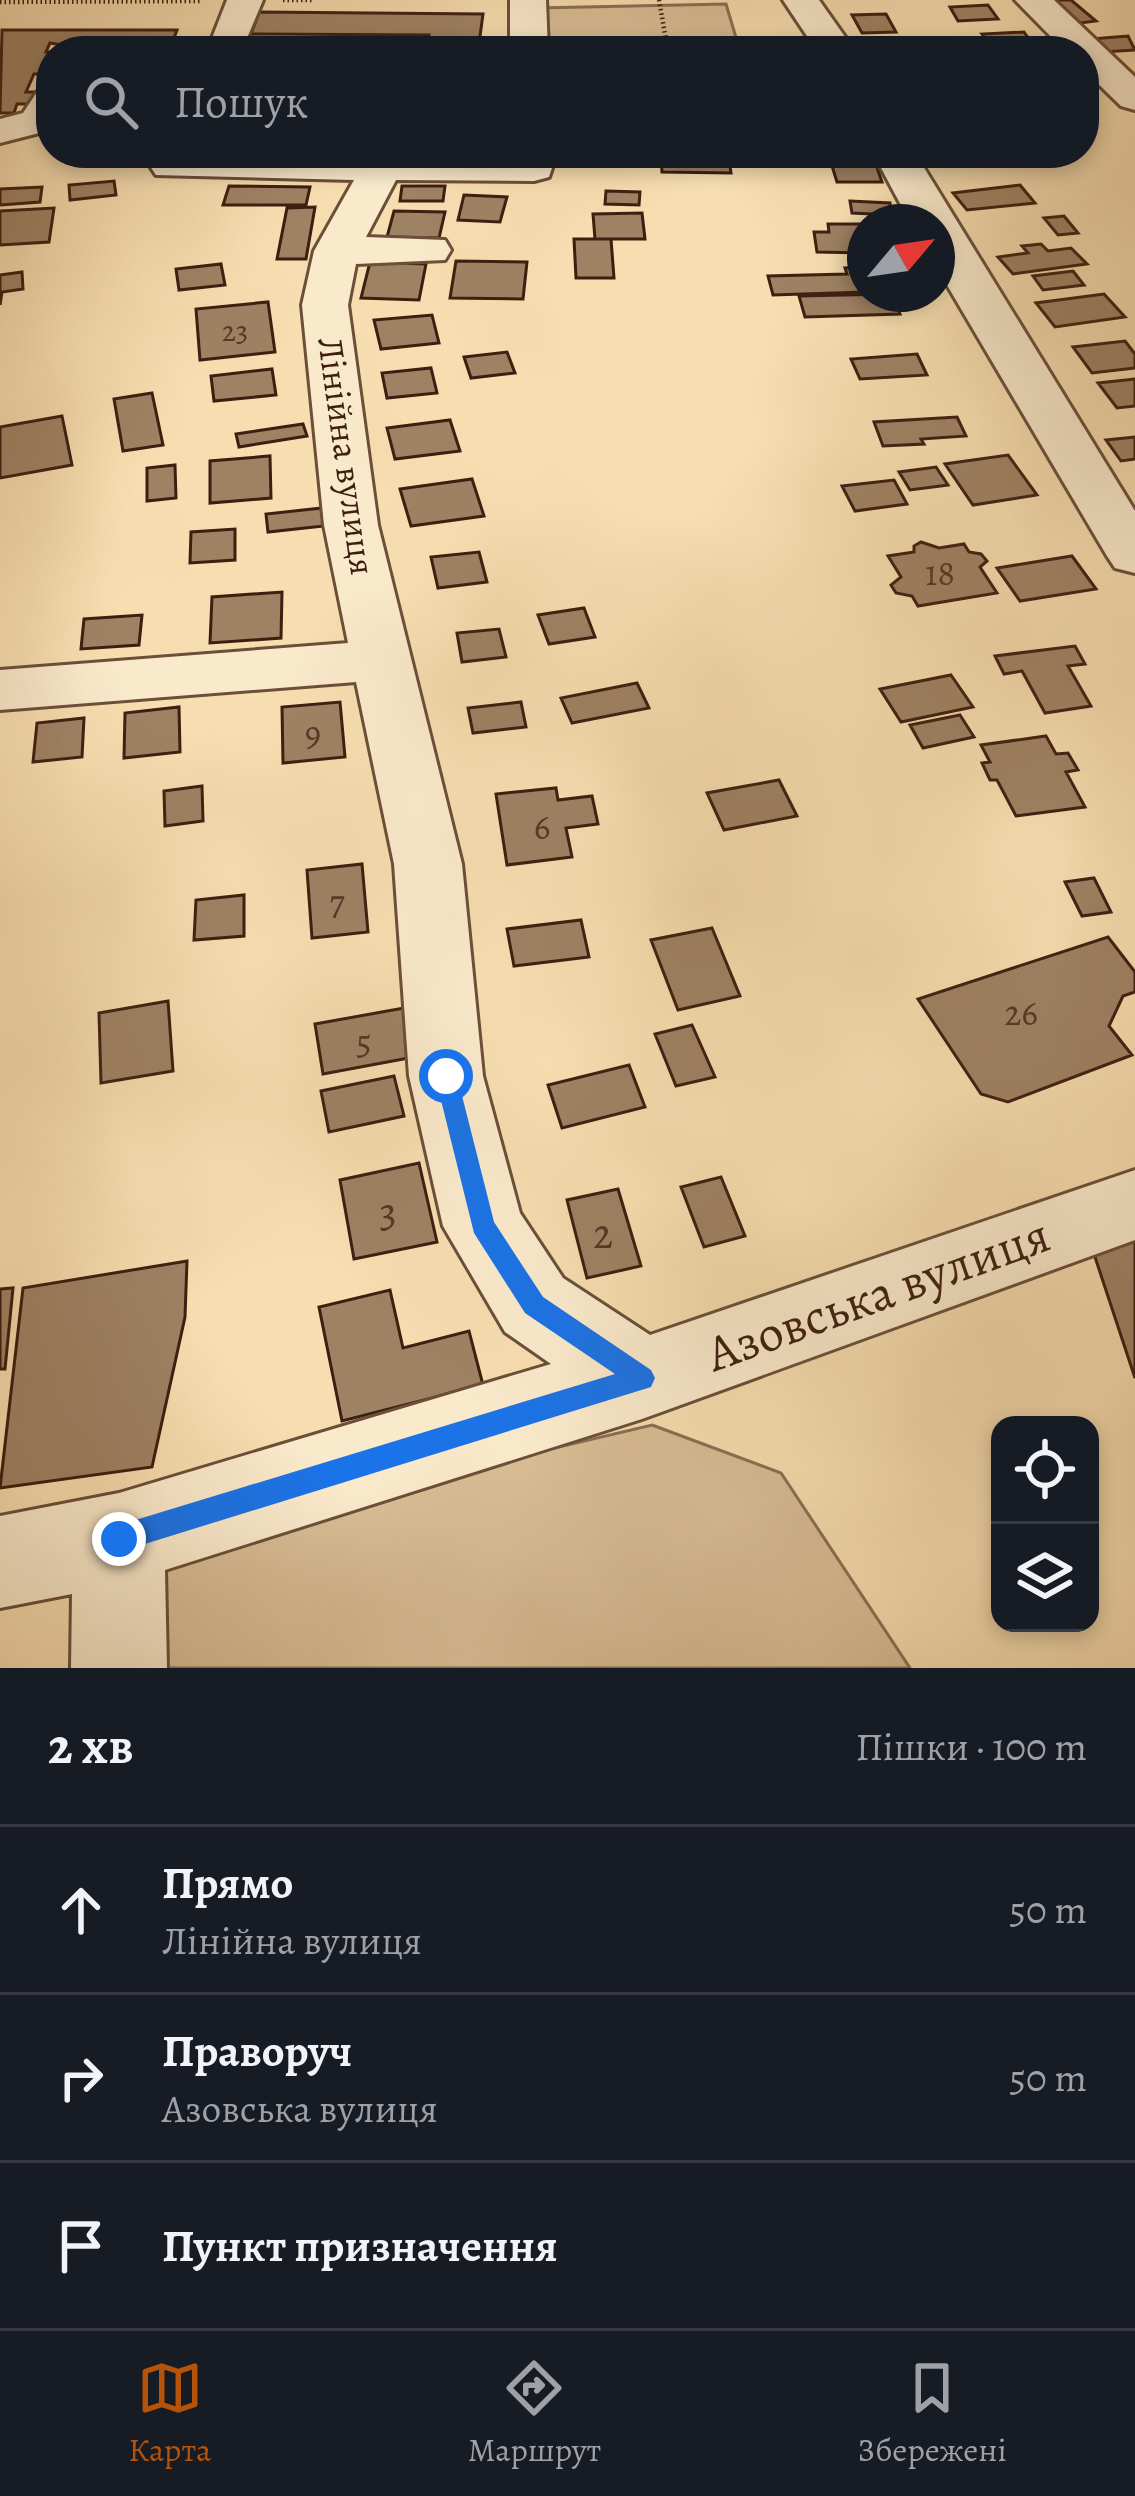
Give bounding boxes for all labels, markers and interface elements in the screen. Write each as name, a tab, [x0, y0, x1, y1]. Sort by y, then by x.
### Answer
search box	[36, 36, 1099, 168]
icon: search	[78, 69, 144, 135]
text: Пошук	[174, 71, 308, 133]
north arrow	[847, 204, 955, 312]
house number: 23	[222, 311, 248, 351]
street label: Лінійна вулиця	[306, 334, 388, 578]
house number: 18	[925, 548, 955, 597]
house number: 9	[305, 708, 321, 757]
house number: 6	[534, 802, 550, 851]
house number: 7	[329, 877, 345, 926]
house number: 26	[1004, 988, 1038, 1037]
house number: 5	[356, 1017, 372, 1066]
route start	[419, 1049, 473, 1103]
house number: 3	[379, 1183, 397, 1240]
street label: Азовська вулиця	[696, 1199, 1059, 1389]
house number: 2	[593, 1205, 613, 1262]
map controls	[991, 1416, 1099, 1632]
button: locate	[991, 1416, 1099, 1524]
route end	[92, 1512, 146, 1566]
button: layers	[991, 1524, 1099, 1632]
text: 2 хв	[48, 1711, 133, 1781]
text: Пішки · 100 m	[855, 1720, 1087, 1773]
text: Прямо	[162, 1852, 293, 1914]
icon: ahead	[48, 1877, 114, 1943]
text: 50 m	[1009, 1883, 1087, 1936]
text: Лінійна вулиця	[162, 1914, 422, 1967]
text: Праворуч	[162, 2020, 352, 2082]
icon: right	[48, 2045, 114, 2111]
text: 50 m	[1009, 2051, 1087, 2104]
text: Азовська вулиця	[162, 2082, 438, 2135]
icon: arrive	[48, 2213, 114, 2279]
text: Пункт призначення	[162, 2215, 558, 2277]
tab: Карта	[128, 2355, 211, 2472]
tab: Маршрут	[468, 2355, 601, 2472]
tab: Збережені	[858, 2355, 1007, 2472]

